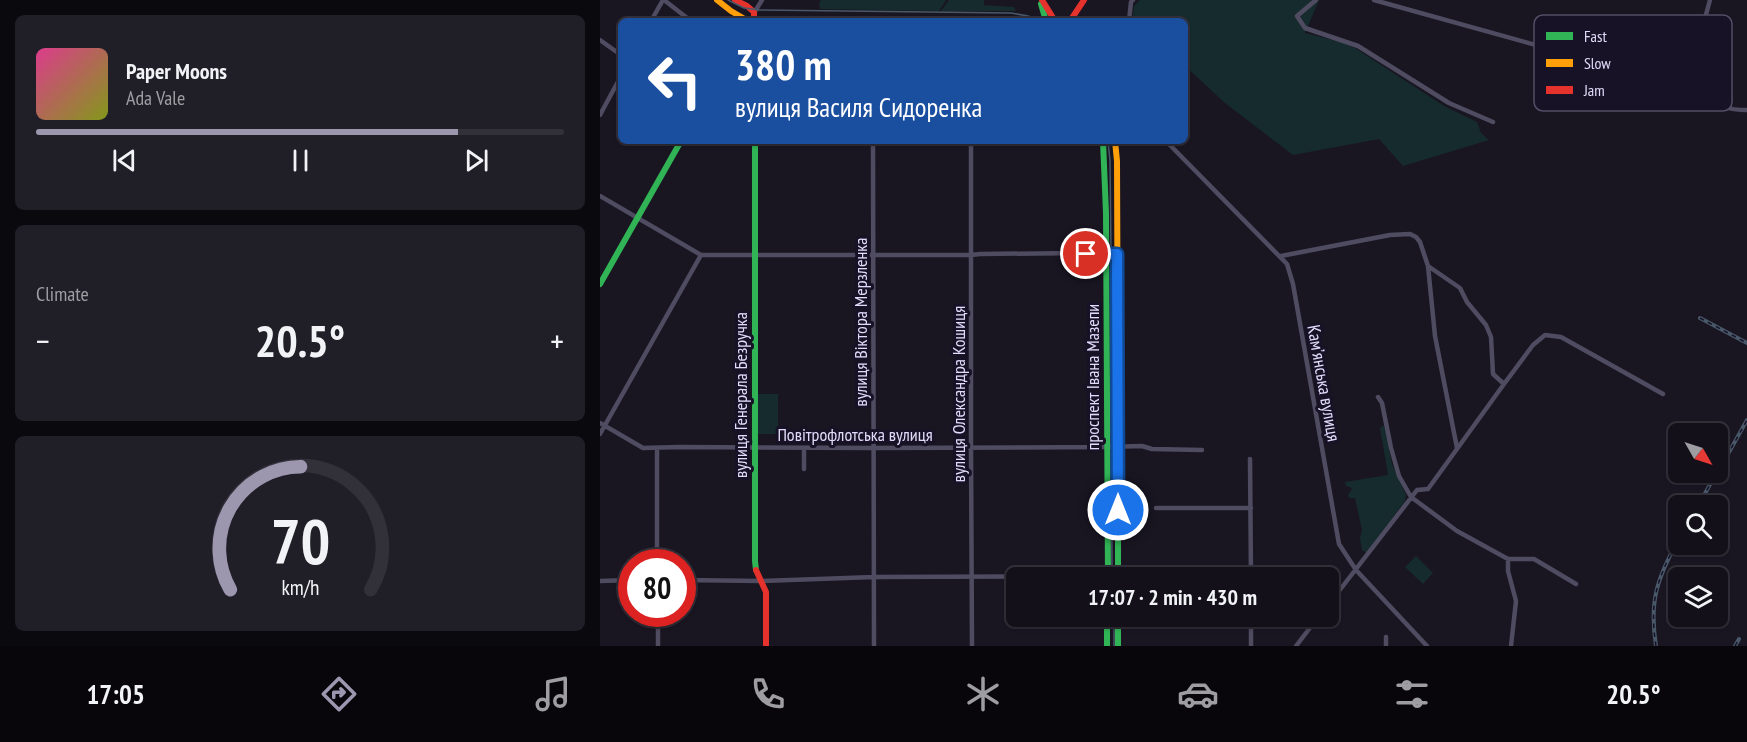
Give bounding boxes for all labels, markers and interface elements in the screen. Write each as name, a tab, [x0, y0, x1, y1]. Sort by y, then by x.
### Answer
legend	[1534, 15, 1732, 111]
text: Fast	[1584, 26, 1607, 46]
text: 380 m	[735, 37, 832, 92]
icon: left	[636, 42, 714, 120]
text: Slow	[1584, 53, 1611, 73]
text: Paper Moons	[126, 57, 227, 85]
text: Jam	[1583, 80, 1605, 100]
text: Ada Vale	[126, 85, 185, 111]
text: вулиця Василя Сидоренка	[735, 90, 982, 124]
icon: previous	[108, 144, 141, 177]
icon: pause	[284, 144, 317, 177]
icon: next	[460, 144, 493, 177]
pin	[1060, 228, 1111, 279]
street label: вулиця Віктора Мерзленка	[849, 237, 872, 407]
icon: arrive	[1069, 237, 1102, 270]
text: Climate	[36, 281, 89, 307]
street label: проспект Івана Мазепи	[1081, 304, 1104, 450]
street label: вулиця Олександра Кошиця	[947, 306, 970, 482]
text: 20.5°	[255, 311, 345, 369]
street label: вулиця Генерала Безручка	[729, 312, 752, 478]
text: −	[36, 319, 50, 362]
text: +	[550, 319, 564, 362]
street label: Камʼянська вулиця	[1302, 323, 1346, 443]
street label: Повітрофлотська вулиця	[777, 423, 933, 446]
north arrow	[1668, 423, 1728, 483]
map controls	[1668, 423, 1728, 627]
position arrow	[1086, 478, 1150, 542]
button: search	[1668, 495, 1728, 555]
text: 70	[270, 501, 330, 582]
speed limit sign: 80	[618, 549, 696, 627]
button: layers	[1668, 567, 1728, 627]
text: km/h	[281, 574, 319, 602]
text: 17:07 · 2 min · 430 m	[1088, 583, 1257, 611]
icon: directions	[318, 673, 360, 715]
icon: music	[532, 673, 574, 715]
icon: phone	[747, 673, 789, 715]
icon: climate	[962, 673, 1004, 715]
icon: car	[1177, 673, 1219, 715]
icon: filters	[1391, 673, 1433, 715]
text: 17:05	[86, 677, 145, 711]
text: 20.5°	[1606, 677, 1661, 711]

